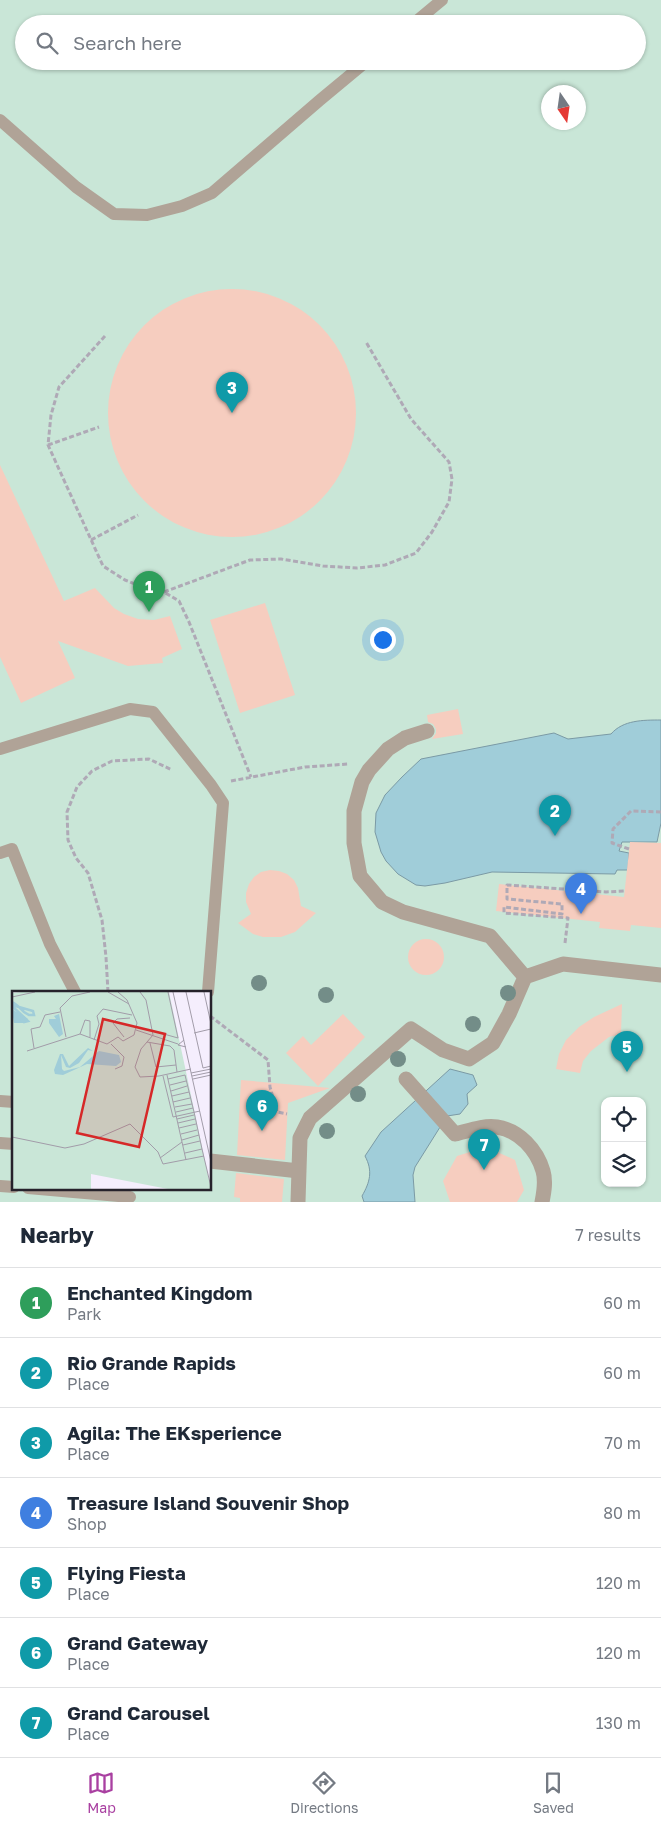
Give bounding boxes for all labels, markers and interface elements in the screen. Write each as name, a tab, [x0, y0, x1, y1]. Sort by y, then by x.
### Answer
search box	[15, 15, 646, 70]
icon: search	[33, 29, 61, 57]
text: Search here	[73, 31, 182, 54]
north arrow	[541, 85, 586, 130]
pin: 3	[216, 372, 248, 413]
pin: 1	[133, 571, 165, 612]
your location	[370, 627, 396, 653]
pin: 2	[539, 795, 571, 836]
pin: 4	[565, 873, 597, 914]
inset map	[12, 991, 211, 1190]
pin: 5	[611, 1031, 643, 1072]
pin: 6	[246, 1090, 278, 1131]
map controls	[601, 1097, 646, 1187]
button: locate	[601, 1097, 646, 1142]
pin: 7	[468, 1129, 500, 1170]
button: layers	[601, 1142, 646, 1187]
text: Nearby	[20, 1222, 94, 1248]
text: 7 results	[575, 1225, 641, 1245]
text: Enchanted Kingdom	[67, 1281, 252, 1304]
text: 1	[32, 1293, 40, 1313]
text: 60 m	[603, 1293, 641, 1313]
text: Park	[67, 1304, 102, 1324]
text: Rio Grande Rapids	[67, 1351, 236, 1374]
text: 2	[31, 1363, 41, 1383]
text: 60 m	[603, 1363, 641, 1383]
text: Place	[67, 1374, 110, 1394]
text: Agila: The EKsperience	[67, 1421, 282, 1444]
text: 3	[31, 1433, 41, 1453]
text: 70 m	[604, 1433, 641, 1453]
text: Place	[67, 1444, 110, 1464]
text: Treasure Island Souvenir Shop	[67, 1491, 349, 1514]
text: 4	[31, 1503, 41, 1523]
text: 80 m	[603, 1503, 641, 1523]
text: Shop	[67, 1514, 107, 1534]
text: Flying Fiesta	[67, 1561, 186, 1584]
text: 5	[31, 1573, 41, 1593]
text: 120 m	[596, 1573, 641, 1593]
text: Place	[67, 1584, 110, 1604]
text: Grand Gateway	[67, 1631, 208, 1654]
text: 6	[31, 1643, 41, 1663]
text: 120 m	[596, 1643, 641, 1663]
text: Place	[67, 1654, 110, 1674]
text: Grand Carousel	[67, 1701, 210, 1724]
text: 7	[32, 1713, 40, 1733]
text: 130 m	[596, 1713, 641, 1733]
text: Place	[67, 1724, 110, 1744]
tab: Map	[87, 1769, 116, 1816]
tab: Directions	[290, 1769, 359, 1816]
tab: Saved	[533, 1769, 574, 1816]

